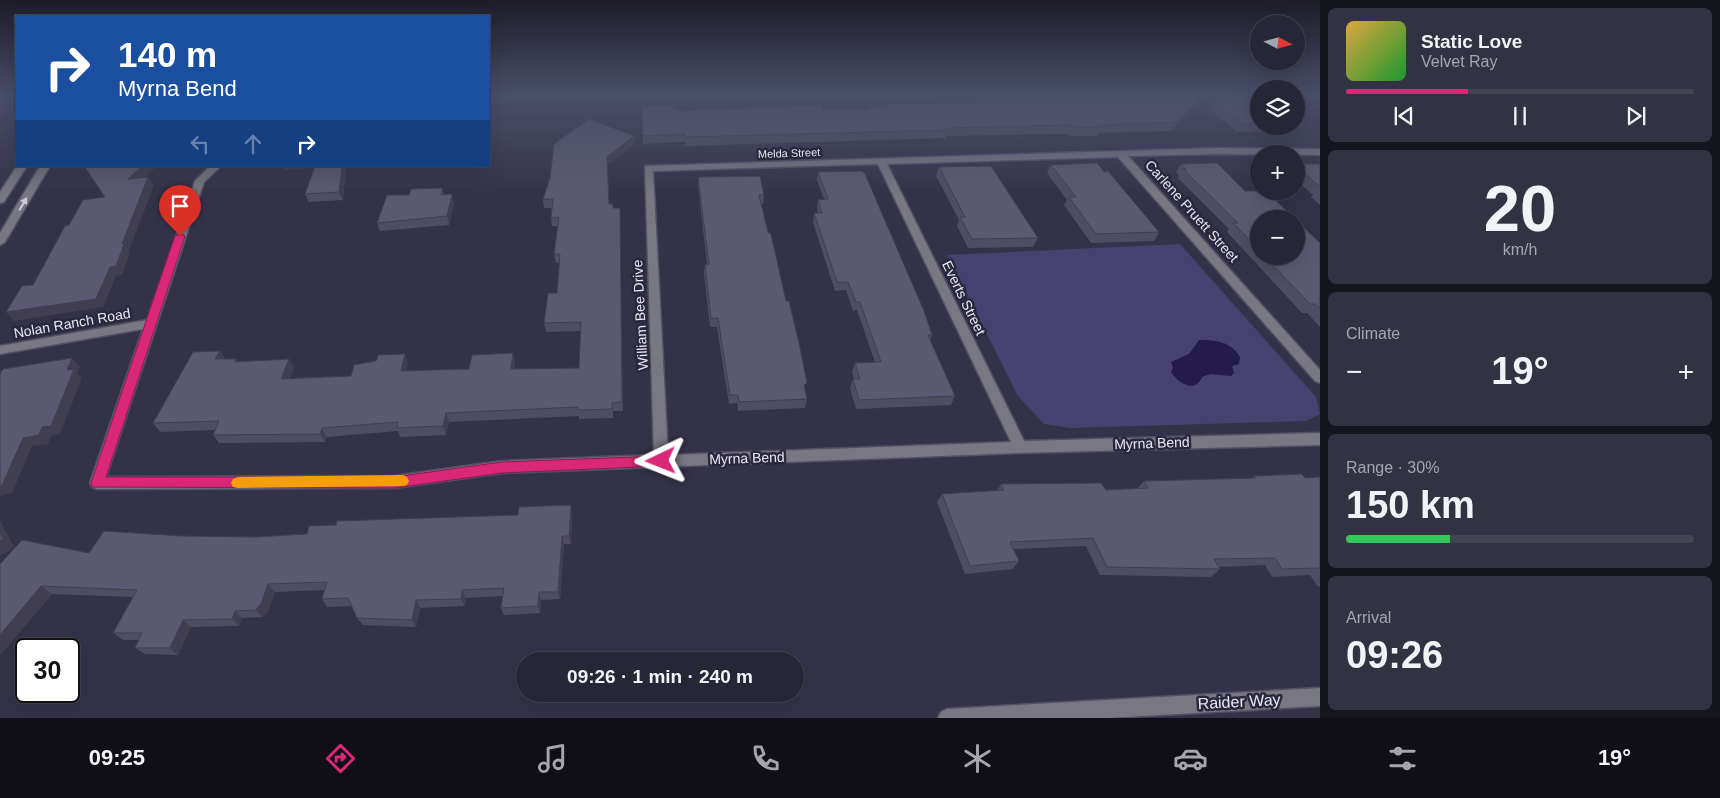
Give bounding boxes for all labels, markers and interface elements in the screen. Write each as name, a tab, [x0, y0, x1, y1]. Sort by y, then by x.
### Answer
north arrow	[1250, 15, 1305, 70]
map controls	[1250, 15, 1305, 265]
text: Static Love	[1421, 31, 1522, 52]
icon: right	[35, 35, 100, 100]
text: 140 m	[118, 35, 217, 74]
text: Velvet Ray	[1421, 53, 1497, 70]
text: Myrna Bend	[118, 76, 237, 101]
button: layers	[1250, 80, 1305, 135]
icon: previous	[1390, 102, 1418, 130]
icon: pause	[1506, 102, 1534, 130]
icon: next	[1622, 102, 1650, 130]
icon: left	[186, 130, 214, 158]
icon: ahead	[239, 130, 267, 158]
icon: right	[292, 130, 320, 158]
button: +	[1250, 145, 1305, 200]
street label: Melda Street	[758, 146, 820, 160]
street label: Carlene Pruett Street	[1142, 157, 1242, 265]
text: 20	[1484, 172, 1556, 245]
pin	[159, 185, 201, 236]
icon: arrive	[166, 192, 194, 220]
one-way arrow	[18, 197, 27, 210]
button: −	[1250, 210, 1305, 265]
text: km/h	[1503, 241, 1537, 258]
street label: Everts Street	[939, 258, 989, 338]
street label: William Bee Drive	[629, 259, 651, 371]
street label: Nolan Ranch Road	[12, 305, 132, 341]
text: Climate	[1346, 325, 1400, 342]
text: 19°	[1491, 350, 1549, 392]
text: −	[1346, 356, 1362, 387]
text: +	[1678, 356, 1694, 387]
position arrow	[634, 434, 686, 486]
street label: Myrna Bend	[1114, 434, 1190, 452]
street label: Myrna Bend	[709, 449, 785, 467]
text: Range · 30%	[1346, 459, 1439, 476]
text: 150 km	[1346, 484, 1475, 526]
text: Arrival	[1346, 609, 1391, 626]
text: 09:26	[1346, 634, 1443, 676]
speed limit sign: 30	[15, 638, 80, 703]
text: 09:26 · 1 min · 240 m	[567, 666, 753, 687]
street label: Raider Way	[1197, 691, 1281, 712]
icon: directions	[323, 741, 358, 776]
icon: music	[535, 741, 570, 776]
icon: phone	[748, 741, 783, 776]
icon: climate	[960, 741, 995, 776]
icon: car	[1173, 741, 1208, 776]
icon: filters	[1385, 741, 1420, 776]
text: 09:25	[89, 745, 145, 770]
text: 19°	[1598, 745, 1631, 770]

